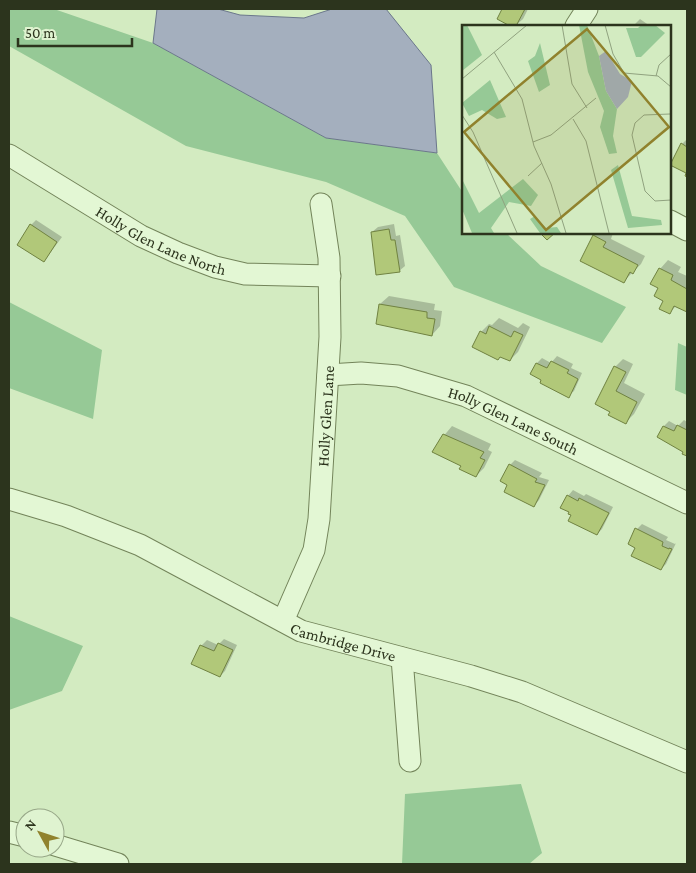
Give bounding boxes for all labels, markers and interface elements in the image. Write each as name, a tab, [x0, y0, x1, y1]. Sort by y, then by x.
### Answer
scale bar	[18, 15, 131, 47]
text: 50 m	[25, 25, 55, 41]
inset map	[462, 25, 671, 234]
street label: Holly Glen Lane North	[93, 203, 228, 278]
street label: Holly Glen Lane	[314, 365, 337, 467]
street label: Holly Glen Lane South	[446, 383, 581, 458]
street label: Cambridge Drive	[287, 619, 398, 665]
north arrow	[15, 808, 65, 858]
text: N	[21, 815, 40, 833]

